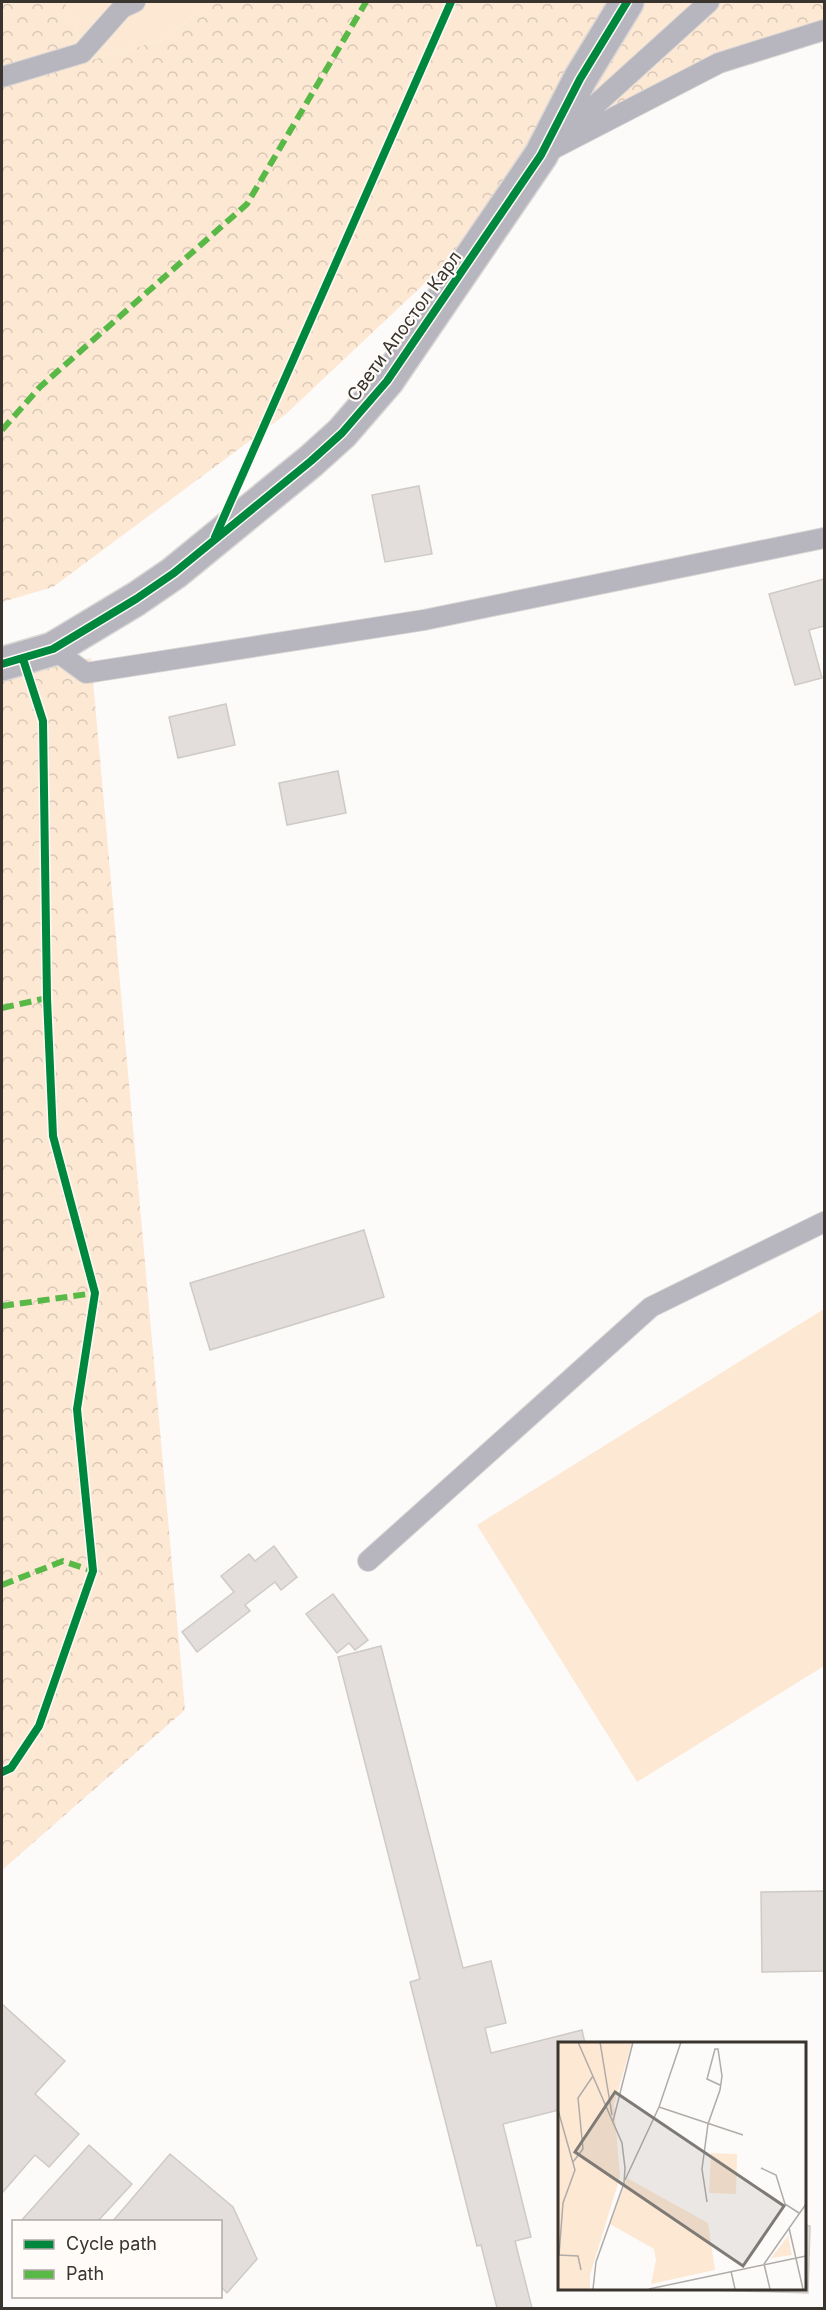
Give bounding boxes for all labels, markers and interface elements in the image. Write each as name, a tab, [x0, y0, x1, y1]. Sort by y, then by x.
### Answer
street label: Свети Апостол Карл	[343, 247, 465, 405]
inset map	[558, 2042, 805, 2289]
legend	[12, 2220, 222, 2298]
text: Cycle path	[66, 2233, 157, 2254]
text: Path	[66, 2263, 104, 2284]

